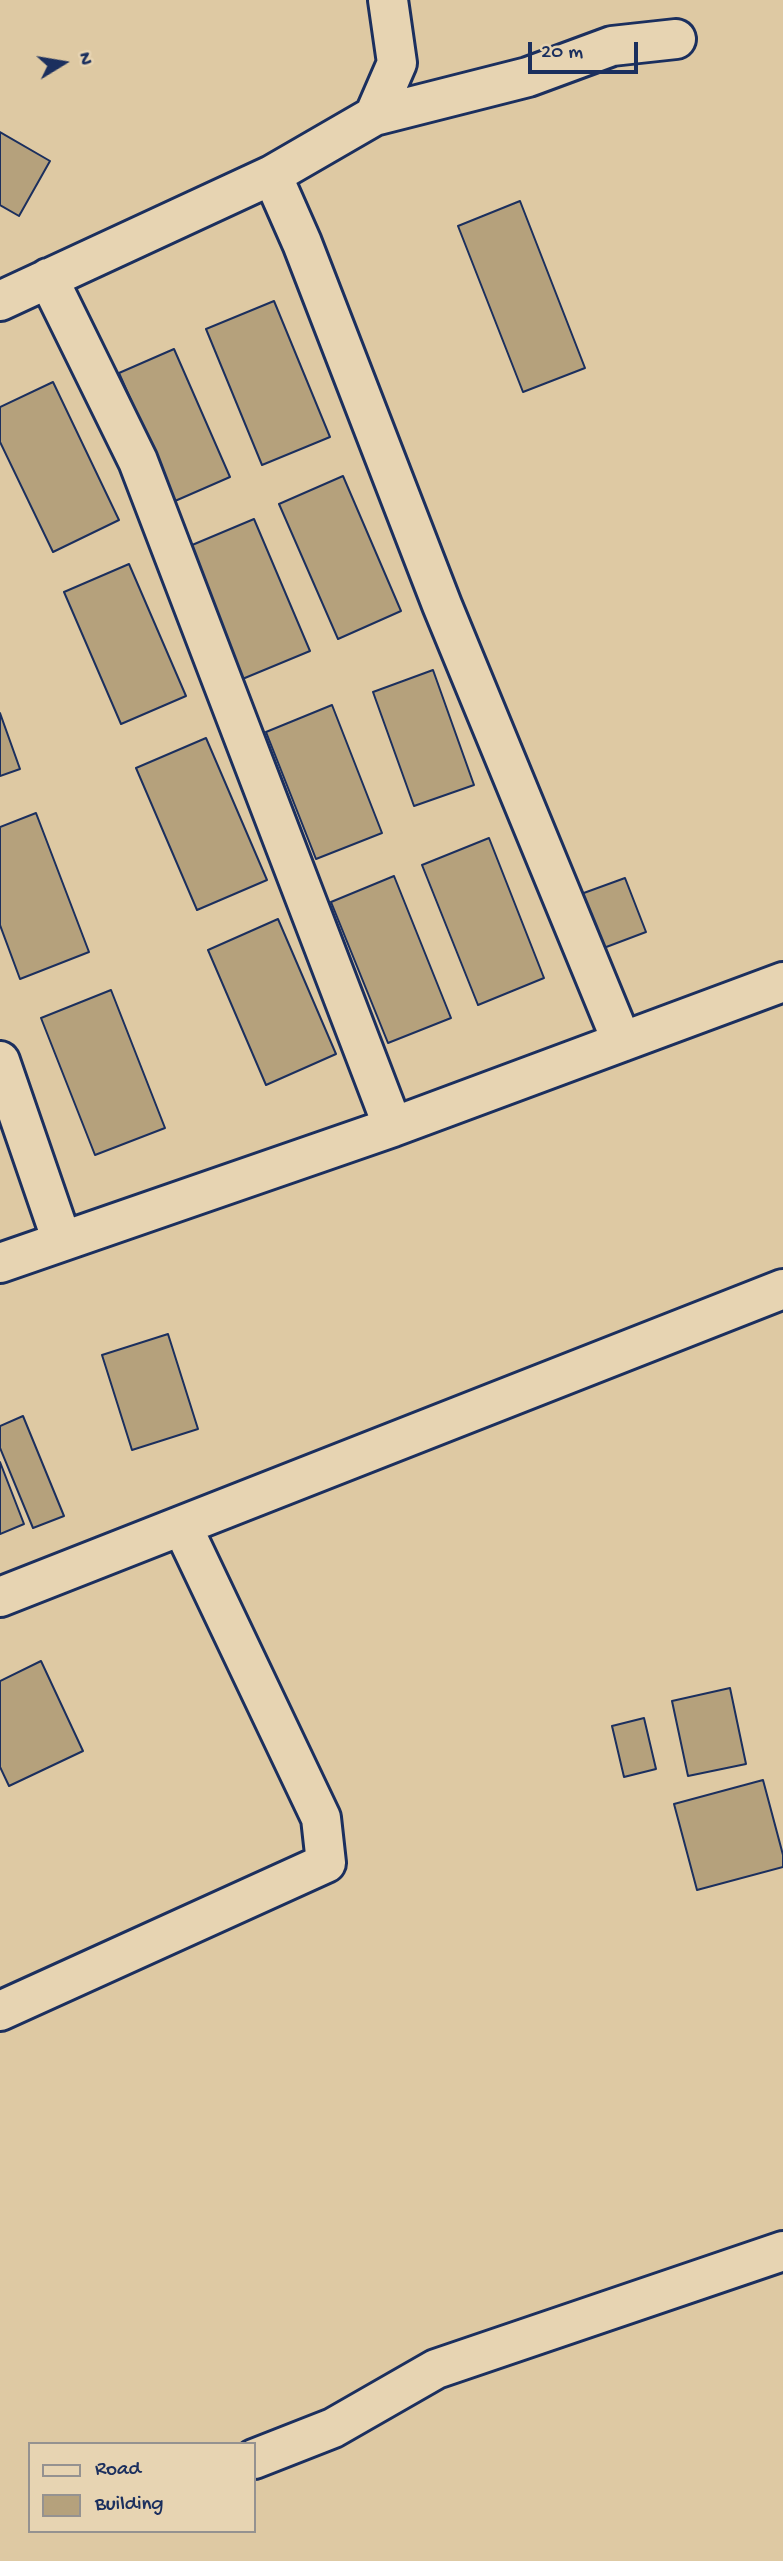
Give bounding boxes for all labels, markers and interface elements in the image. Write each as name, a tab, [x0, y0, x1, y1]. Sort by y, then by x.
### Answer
north arrow	[28, 28, 98, 98]
scale bar	[531, 28, 641, 72]
text: 20 m	[541, 41, 583, 66]
text: N	[72, 51, 97, 67]
legend	[28, 2442, 256, 2533]
text: Road	[95, 2458, 141, 2483]
text: Building	[95, 2493, 164, 2518]

